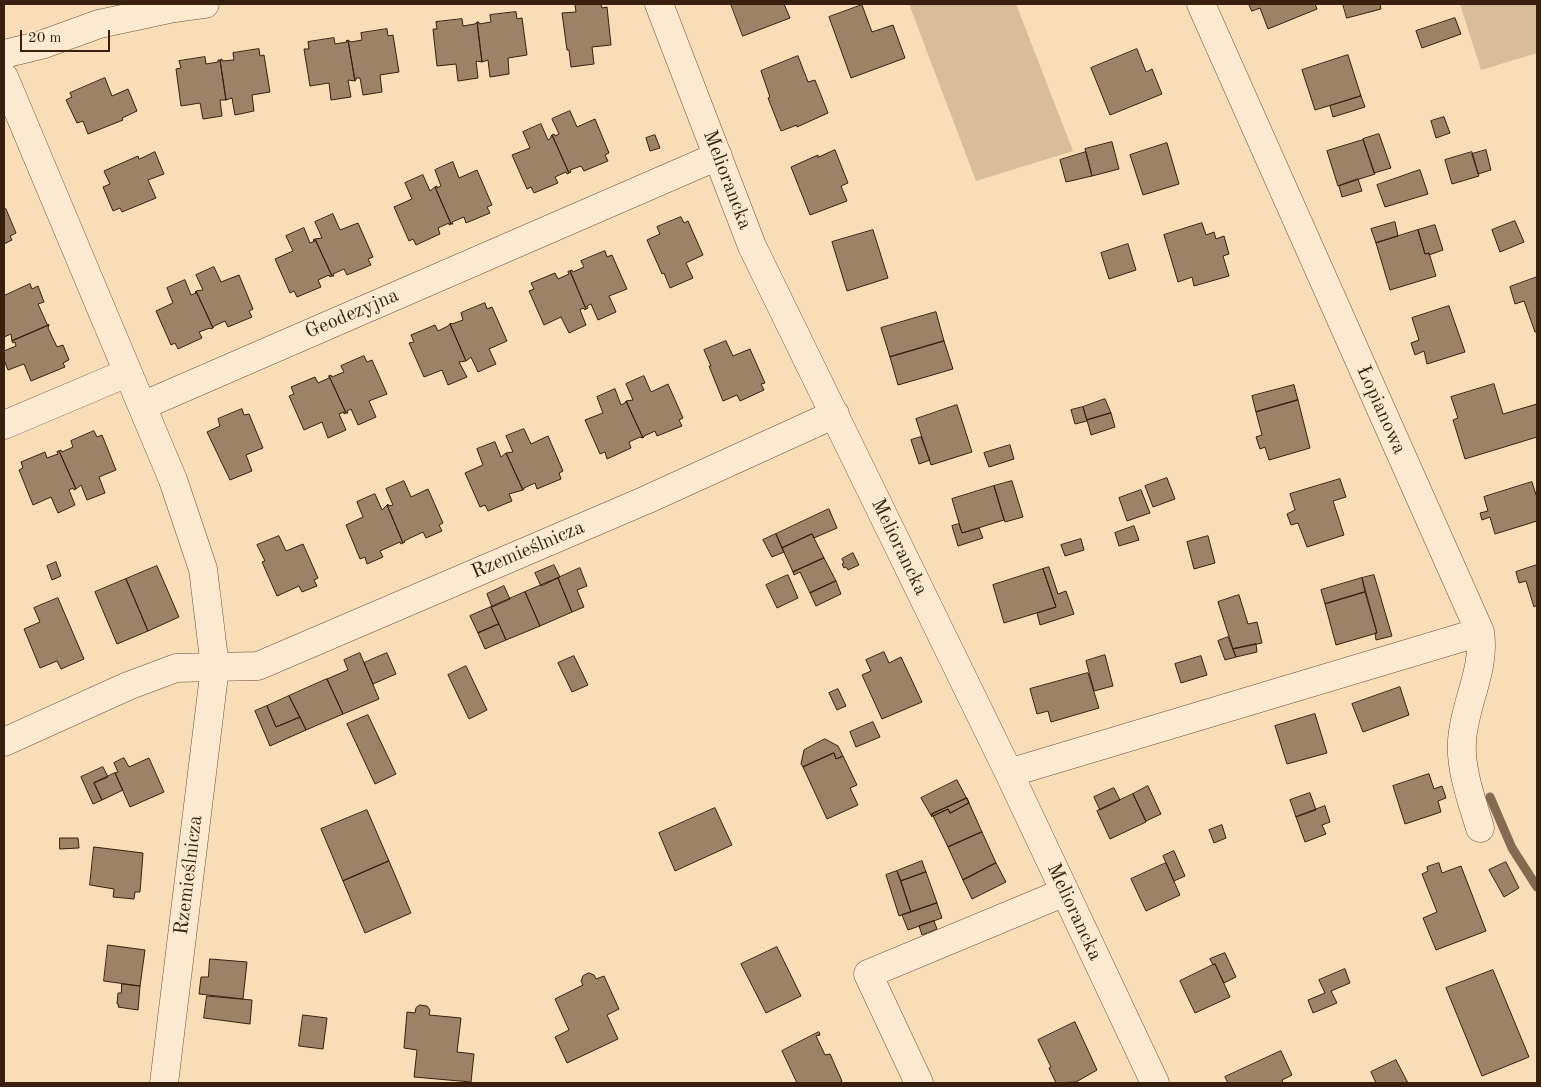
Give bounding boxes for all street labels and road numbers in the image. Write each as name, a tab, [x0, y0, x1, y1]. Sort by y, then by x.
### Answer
street label: Meliorancka	[697, 127, 757, 233]
street label: Geodezyjna	[301, 283, 403, 345]
street label: Łopianowa	[1351, 362, 1411, 458]
street label: Meliorancka	[865, 495, 933, 599]
street label: Rzemieślnicza	[468, 515, 588, 585]
street label: Rzemieślnicza	[170, 814, 208, 936]
street label: Meliorancka	[1041, 860, 1107, 964]

